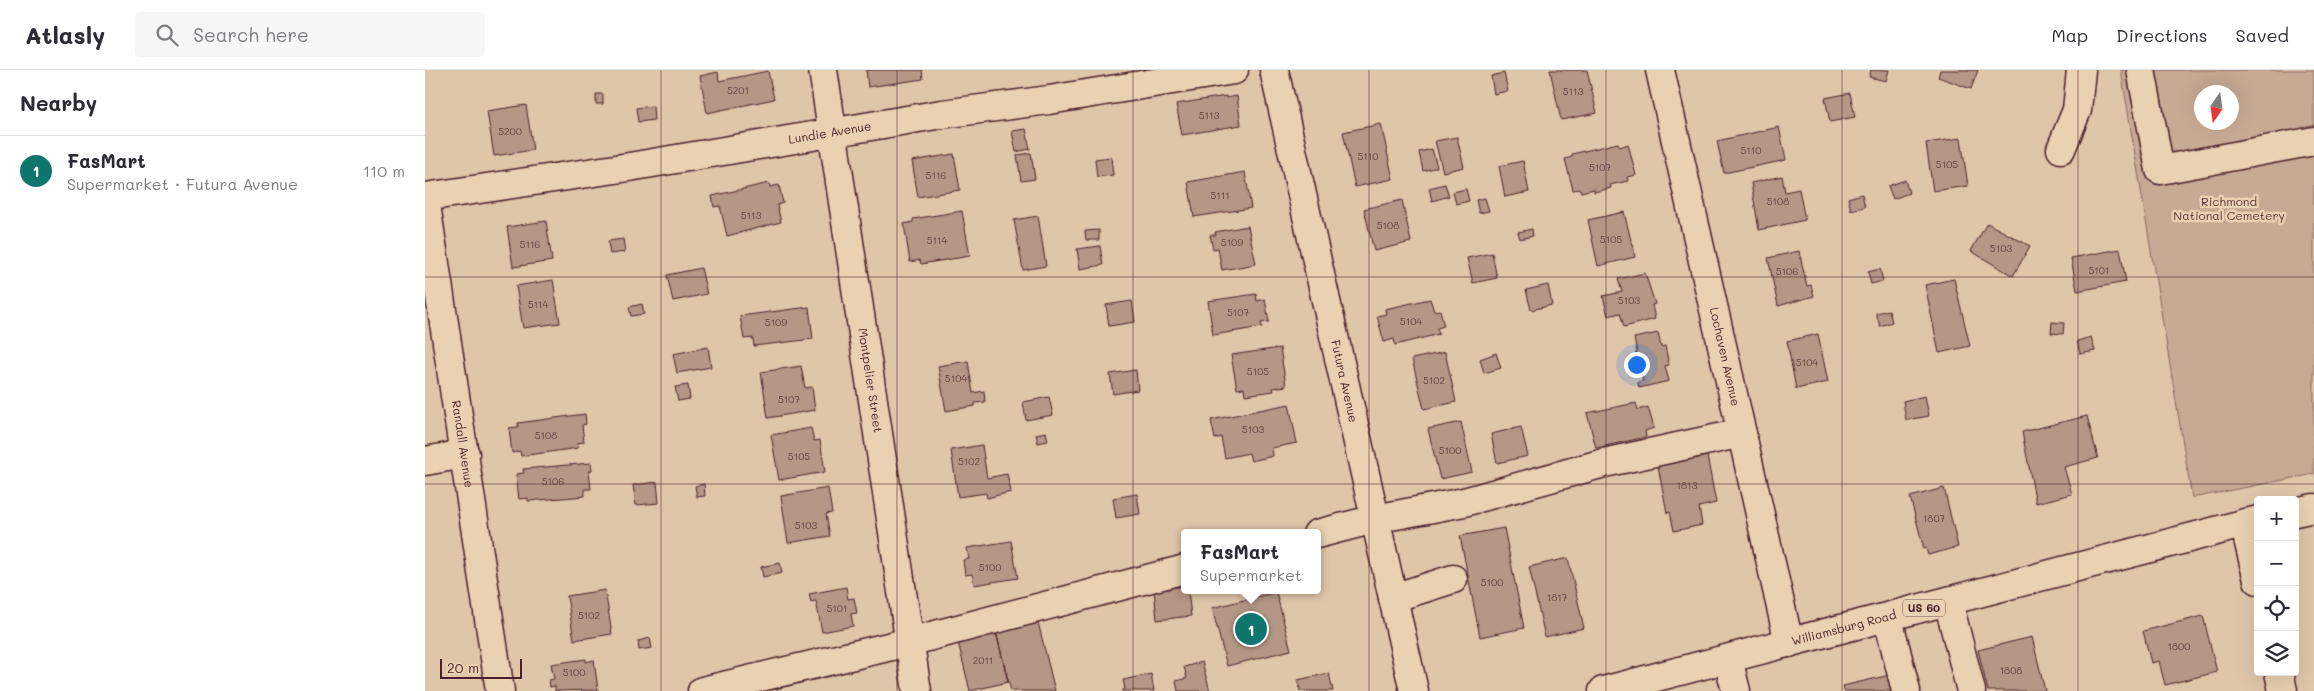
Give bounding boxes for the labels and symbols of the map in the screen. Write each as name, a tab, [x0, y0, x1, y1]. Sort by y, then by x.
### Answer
house number: 5201	[727, 83, 749, 97]
house number: 5113	[1563, 84, 1583, 98]
north arrow	[2194, 85, 2239, 130]
house number: 5113	[1199, 108, 1219, 122]
street label: Lundie Avenue	[787, 117, 872, 147]
house number: 5200	[498, 124, 522, 138]
house number: 5110	[1741, 143, 1761, 157]
house number: 5110	[1358, 149, 1378, 163]
house number: 5105	[1936, 157, 1958, 171]
house number: 5107	[1589, 160, 1611, 174]
house number: 5116	[926, 168, 946, 182]
house number: 5111	[1210, 188, 1230, 202]
park label: Richmond National Cemetery	[2173, 193, 2285, 223]
house number: 5108	[1767, 194, 1789, 208]
house number: 5113	[741, 208, 761, 222]
house number: 5108	[1377, 218, 1399, 232]
house number: 5105	[1600, 232, 1622, 246]
house number: 5114	[927, 233, 947, 247]
house number: 5109	[1221, 235, 1243, 249]
house number: 5116	[520, 237, 540, 251]
house number: 5103	[1990, 241, 2012, 255]
house number: 5101	[2089, 263, 2109, 277]
house number: 5106	[1776, 264, 1798, 278]
house number: 5103	[1618, 293, 1640, 307]
house number: 5114	[528, 297, 548, 311]
house number: 5107	[1227, 305, 1249, 319]
street label: Lochaven Avenue	[1707, 306, 1744, 407]
house number: 5104	[1400, 314, 1422, 328]
house number: 5109	[765, 315, 787, 329]
street label: Montpelier Street	[855, 327, 887, 434]
street label: Futura Avenue	[1328, 338, 1362, 424]
your location	[1624, 352, 1650, 378]
house number: 5104	[1796, 355, 1818, 369]
house number: 5105	[1247, 364, 1269, 378]
house number: 5104	[945, 371, 967, 385]
house number: 5102	[1423, 373, 1445, 387]
house number: 5107	[778, 392, 800, 406]
street label: Randall Avenue	[449, 399, 478, 489]
house number: 5103	[1242, 422, 1264, 436]
house number: 5108	[535, 428, 557, 442]
house number: 5100	[1439, 443, 1461, 457]
house number: 5105	[788, 449, 810, 463]
house number: 5102	[958, 454, 980, 468]
house number: 5106	[542, 474, 564, 488]
house number: 1813	[1677, 478, 1698, 492]
house number: 1807	[1923, 511, 1946, 525]
house number: 5103	[795, 518, 817, 532]
house number: 5100	[979, 560, 1001, 574]
house number: 5100	[1481, 575, 1503, 589]
house number: 1817	[1547, 590, 1568, 604]
road number: US 60	[1903, 600, 1945, 616]
house number: 5101	[827, 601, 847, 615]
street label: Williamsburg Road	[1789, 606, 1898, 648]
house number: 5102	[578, 608, 600, 622]
pin: 1	[1235, 610, 1267, 648]
house number: 1800	[2168, 639, 2190, 653]
house number: 2011	[973, 653, 993, 667]
scale bar	[440, 656, 523, 679]
house number: 1808	[2000, 663, 2022, 677]
house number: 5100	[563, 665, 585, 679]

